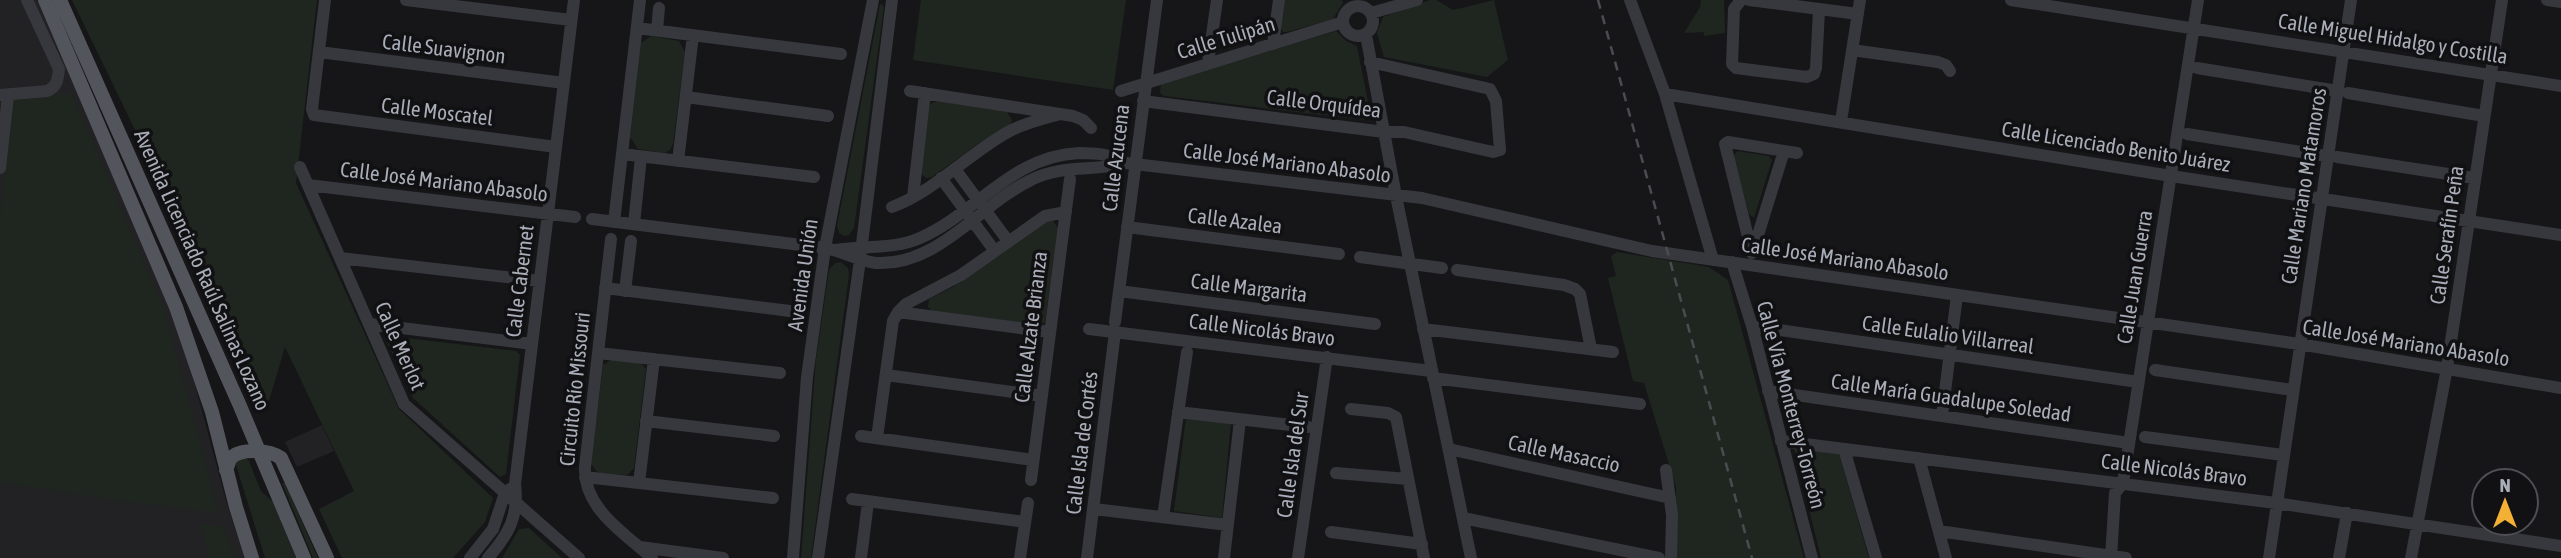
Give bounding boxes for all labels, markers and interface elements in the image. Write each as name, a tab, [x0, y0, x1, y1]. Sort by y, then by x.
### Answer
street label: Calle Miguel Hidalgo y Costilla	[2277, 8, 2510, 68]
street label: Calle Tulipán	[1174, 11, 1278, 63]
street label: Calle Suavignon	[381, 29, 507, 67]
street label: Calle Orquídea	[1265, 84, 1383, 122]
street label: Calle Mariano Matamoros	[2276, 86, 2330, 286]
street label: Calle Moscatel	[380, 92, 495, 130]
street label: Calle Azucena	[1097, 103, 1133, 213]
street label: Calle Licenciado Benito Juárez	[2000, 116, 2233, 176]
street label: Avenida Licenciado Raúl Salinas Lozano	[130, 126, 276, 414]
street label: Calle José Mariano Abasolo	[1182, 137, 1392, 187]
street label: Calle José Mariano Abasolo	[339, 156, 549, 206]
street label: Calle Serafín Peña	[2424, 164, 2468, 306]
street label: Calle Azalea	[1187, 202, 1284, 238]
street label: Calle Juan Guerra	[2112, 208, 2156, 345]
street label: Avenida Unión	[782, 217, 822, 333]
street label: Calle Cabernet	[500, 223, 538, 339]
street label: Calle José Mariano Abasolo	[1740, 232, 1950, 284]
street label: Calle Alzate Brianza	[1009, 250, 1051, 404]
street label: Calle Margarita	[1190, 268, 1309, 306]
street label: Calle Merlot	[371, 298, 431, 393]
street label: Calle Vía Monterrey-Torreón	[1753, 298, 1831, 511]
street label: Calle Nicolás Bravo	[1188, 308, 1336, 350]
street label: Calle Eulalio Villarreal	[1861, 310, 2036, 358]
street label: Circuito Río Missouri	[554, 311, 594, 467]
street label: Calle José Mariano Abasolo	[2301, 314, 2511, 370]
street label: Calle María Guadalupe Soledad	[1830, 368, 2073, 426]
street label: Calle Isla de Cortés	[1060, 370, 1102, 516]
street label: Calle Isla del Sur	[1271, 390, 1313, 519]
street label: Calle Masaccio	[1506, 429, 1622, 477]
street label: Calle Nicolás Bravo	[2100, 448, 2248, 490]
north arrow	[2470, 467, 2540, 537]
text: N	[2499, 474, 2511, 496]

